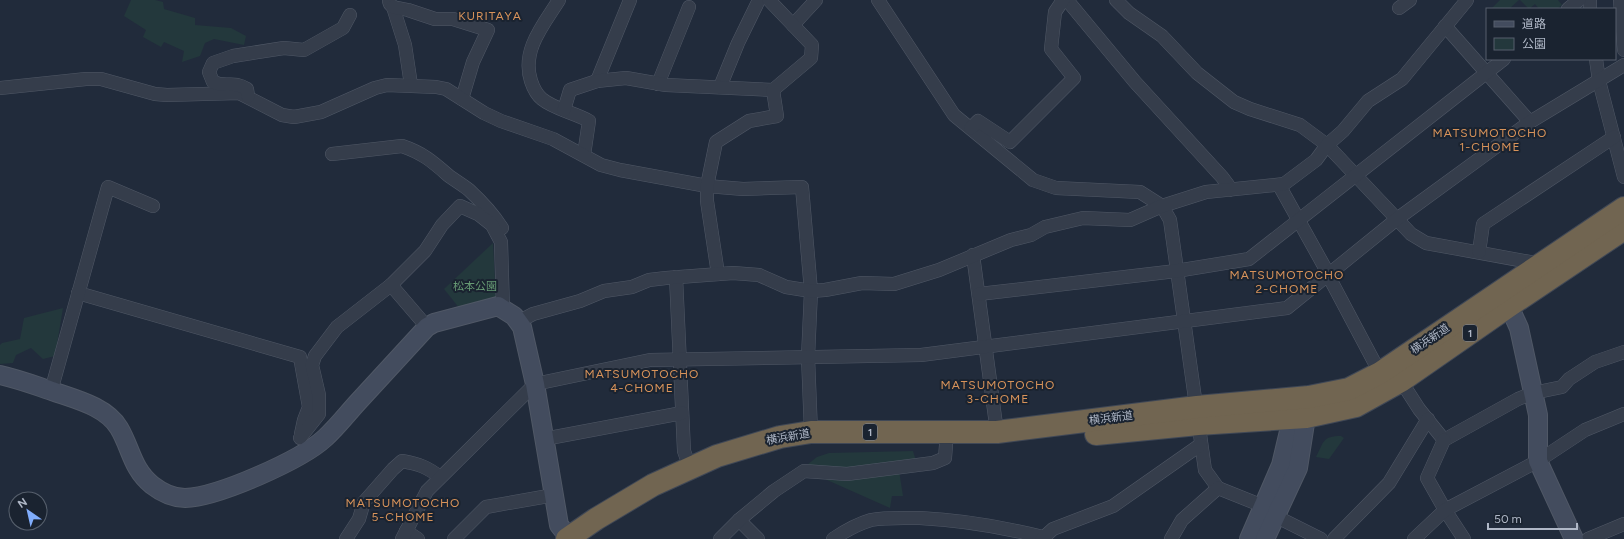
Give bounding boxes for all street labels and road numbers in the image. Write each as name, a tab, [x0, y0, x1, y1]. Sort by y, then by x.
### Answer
street label: 横浜新道	[1408, 321, 1452, 357]
road number: 1	[1463, 325, 1477, 341]
street label: 横浜新道	[1088, 409, 1134, 427]
road number: 1	[863, 424, 877, 440]
street label: 横浜新道	[765, 427, 811, 447]

